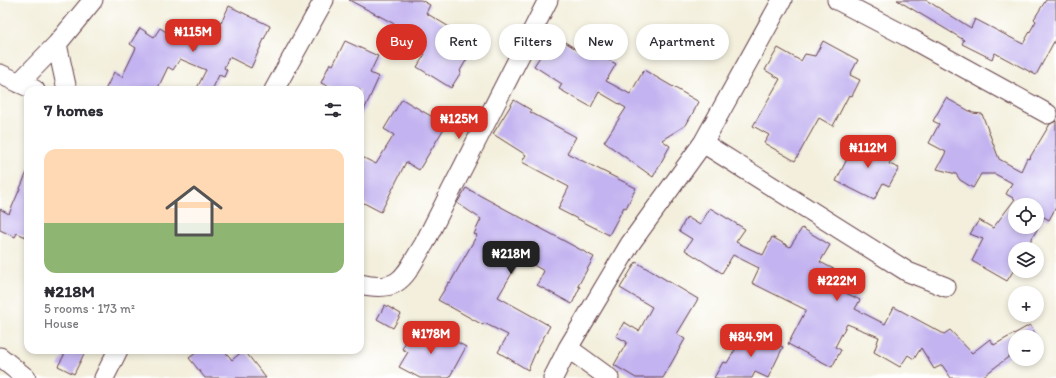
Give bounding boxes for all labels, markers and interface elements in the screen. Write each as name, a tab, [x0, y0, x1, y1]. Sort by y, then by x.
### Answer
pin: ₦115M	[165, 19, 221, 53]
text: ₦115M	[174, 24, 212, 39]
chip: Buy	[376, 24, 427, 60]
chip: Rent	[435, 24, 491, 60]
chip: Filters	[499, 24, 566, 60]
chip: New	[574, 24, 628, 60]
chip: Apartment	[636, 24, 729, 60]
icon: filters	[322, 99, 344, 121]
text: 7 homes	[44, 100, 104, 120]
pin: ₦125M	[431, 106, 487, 140]
text: ₦125M	[440, 111, 478, 126]
pin: ₦112M	[840, 135, 896, 169]
text: ₦112M	[849, 140, 887, 155]
icon: home	[158, 175, 230, 247]
map controls	[1008, 198, 1044, 366]
button: locate	[1008, 198, 1044, 234]
pin: ₦218M	[483, 241, 539, 275]
button: layers	[1008, 242, 1044, 278]
text: ₦218M	[492, 246, 530, 261]
pin: ₦222M	[809, 268, 865, 302]
text: ₦222M	[817, 273, 857, 288]
text: ₦218M	[44, 281, 95, 301]
button: +	[1008, 286, 1044, 322]
text: 5 rooms · 173 m²	[44, 301, 135, 316]
text: House	[44, 316, 79, 331]
pin: ₦178M	[403, 321, 459, 355]
pin: ₦84.9M	[718, 324, 784, 358]
text: ₦178M	[412, 326, 450, 341]
text: ₦84.9M	[729, 329, 773, 344]
button: −	[1008, 330, 1044, 366]

